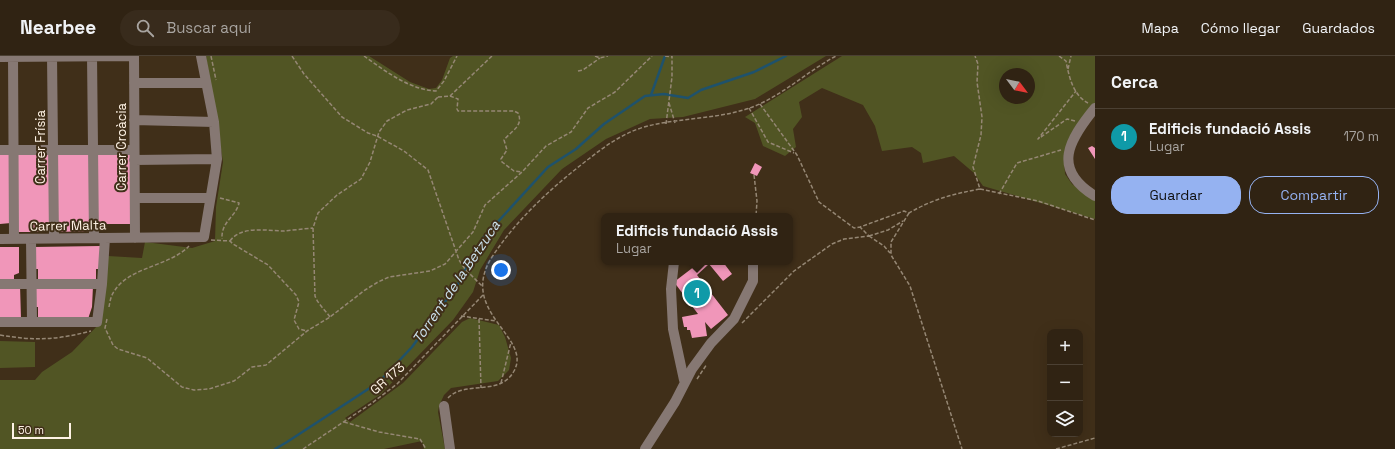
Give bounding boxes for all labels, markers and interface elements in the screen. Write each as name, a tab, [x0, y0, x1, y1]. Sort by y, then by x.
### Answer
search box	[120, 10, 400, 46]
text: Nearbee	[20, 15, 96, 40]
icon: search	[134, 17, 156, 39]
text: Buscar aquí	[166, 18, 251, 37]
text: Mapa	[1142, 19, 1179, 37]
text: Cómo llegar	[1201, 19, 1280, 37]
text: Guardados	[1302, 19, 1375, 37]
north arrow	[999, 68, 1035, 104]
text: Cerca	[1111, 71, 1158, 93]
street label: Carrer Croàcia	[113, 102, 130, 191]
street label: Carrer Frísia	[32, 110, 49, 184]
text: Edificis fundació Assis	[1149, 119, 1311, 138]
text: 1	[1121, 128, 1127, 145]
text: 170 m	[1343, 128, 1379, 145]
text: Lugar	[1149, 138, 1185, 155]
button: Guardar	[1111, 176, 1241, 214]
button: Compartir	[1249, 176, 1379, 214]
popup	[601, 213, 793, 265]
street label: Carrer Malta	[30, 216, 107, 235]
water label: Torrent de la Betzuca	[408, 216, 504, 347]
text: Edificis fundació Assis	[616, 221, 778, 240]
text: Lugar	[616, 240, 652, 257]
your location	[491, 260, 511, 280]
pin: 1	[684, 278, 710, 308]
map controls	[1047, 329, 1083, 437]
button: +	[1047, 329, 1083, 365]
street label: GR 173	[366, 359, 408, 398]
button: −	[1047, 365, 1083, 401]
button: layers	[1047, 401, 1083, 437]
scale bar	[12, 421, 71, 440]
text: 50 m	[18, 423, 44, 437]

